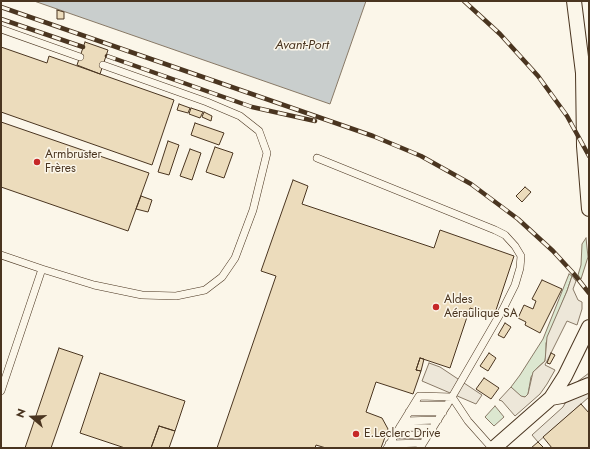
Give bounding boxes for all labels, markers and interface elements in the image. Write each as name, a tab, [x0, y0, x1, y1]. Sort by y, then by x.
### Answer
water label: Avant-Port	[275, 38, 329, 54]
place label: Armbruster Frères	[45, 148, 102, 176]
marker: Armbruster Frères	[32, 157, 42, 167]
place label: Aldes Aéraulique SA	[444, 293, 518, 321]
marker: Aldes Aéraulique SA	[431, 302, 441, 312]
north arrow	[12, 397, 52, 437]
text: N	[12, 406, 30, 420]
place label: E.Leclerc Drive	[364, 427, 440, 441]
marker: E.Leclerc Drive	[351, 429, 361, 439]

